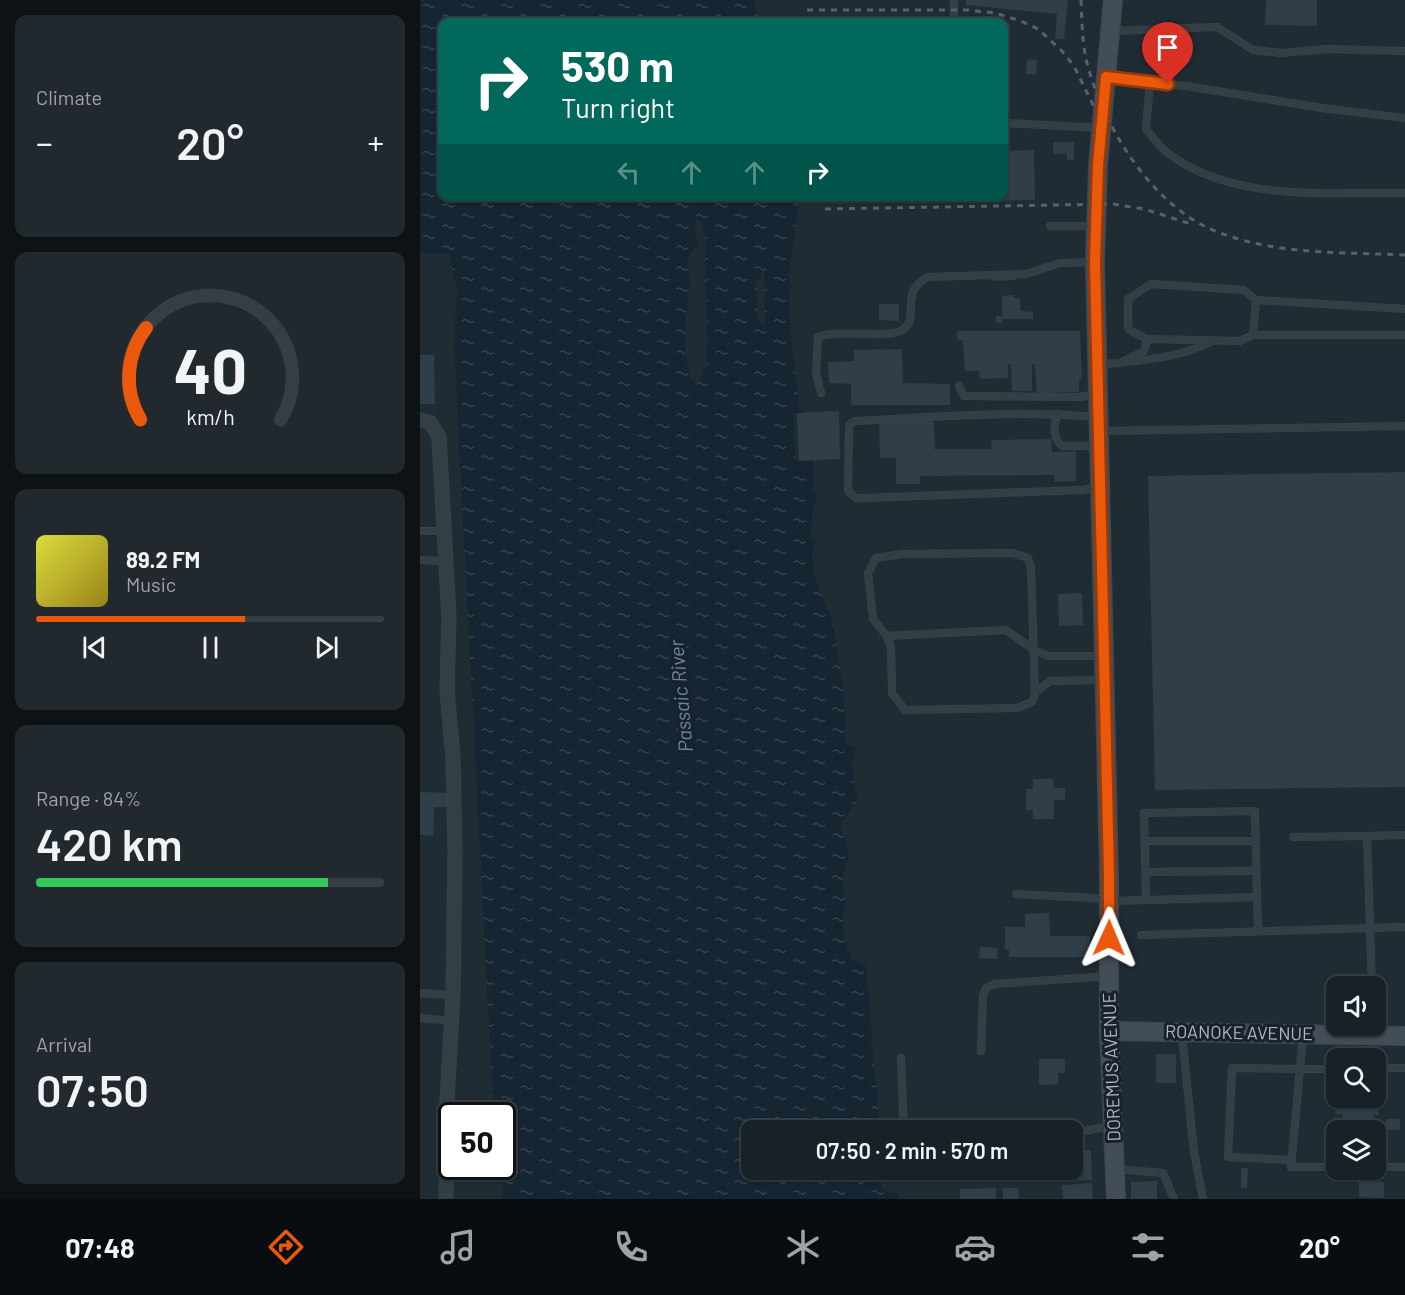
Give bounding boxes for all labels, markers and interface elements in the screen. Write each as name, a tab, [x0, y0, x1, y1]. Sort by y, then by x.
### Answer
pin	[1142, 22, 1193, 84]
icon: arrive	[1151, 31, 1184, 64]
text: 530 m	[561, 40, 674, 90]
icon: right	[462, 42, 540, 120]
text: Climate	[36, 85, 102, 109]
text: Turn right	[561, 91, 675, 123]
text: 20°	[176, 115, 244, 169]
text: −	[36, 122, 53, 162]
text: +	[368, 122, 384, 162]
icon: left	[612, 156, 645, 189]
icon: ahead	[675, 156, 708, 189]
icon: ahead	[738, 156, 771, 189]
icon: right	[801, 156, 834, 189]
text: 40	[173, 332, 247, 406]
text: km/h	[186, 404, 234, 429]
text: 89.2 FM	[126, 546, 200, 572]
text: Music	[126, 572, 176, 596]
icon: previous	[78, 631, 111, 664]
icon: pause	[194, 631, 227, 664]
icon: next	[310, 631, 343, 664]
water label: Passaic River	[663, 638, 697, 753]
text: Range · 84%	[36, 786, 141, 810]
text: 420 km	[36, 816, 182, 870]
position arrow	[1077, 906, 1141, 970]
map controls	[1326, 976, 1386, 1180]
button: sound	[1326, 976, 1386, 1036]
street label: DOREMUS AVENUE	[1097, 992, 1125, 1142]
street label: ROANOKE AVENUE	[1165, 1020, 1313, 1044]
text: Arrival	[36, 1032, 92, 1056]
button: search	[1326, 1048, 1386, 1108]
text: 07:50	[36, 1062, 149, 1116]
speed limit sign: 50	[438, 1102, 516, 1180]
button: layers	[1326, 1120, 1386, 1180]
text: 07:50 · 2 min · 570 m	[816, 1137, 1008, 1163]
icon: directions	[265, 1226, 307, 1268]
icon: music	[437, 1226, 479, 1268]
icon: phone	[610, 1226, 652, 1268]
icon: climate	[782, 1226, 824, 1268]
icon: car	[954, 1226, 996, 1268]
icon: filters	[1127, 1226, 1169, 1268]
text: 07:48	[65, 1231, 135, 1263]
text: 20°	[1299, 1231, 1340, 1263]

